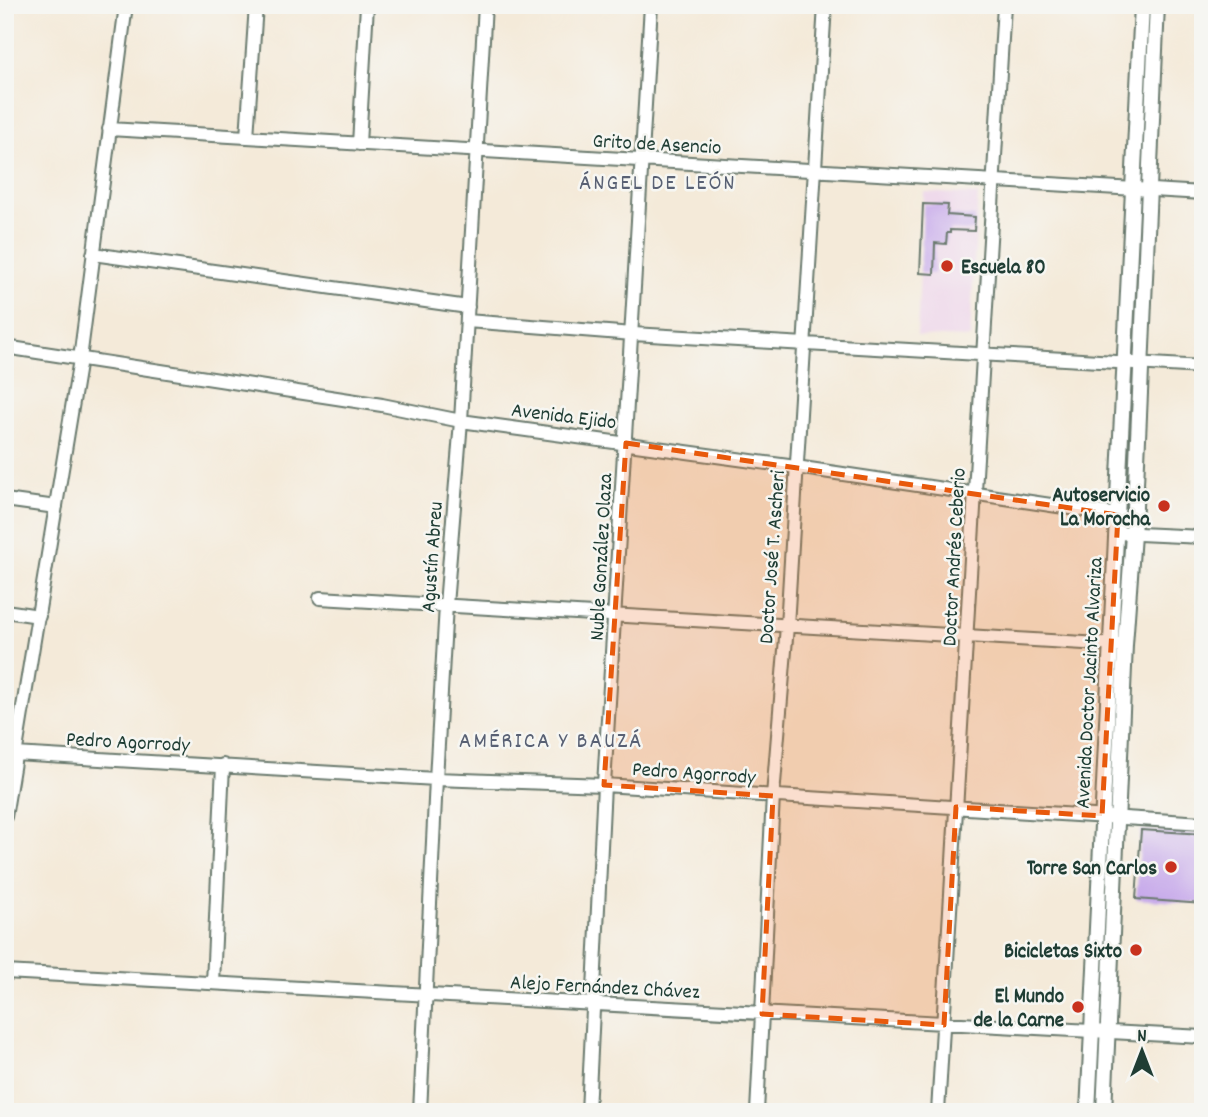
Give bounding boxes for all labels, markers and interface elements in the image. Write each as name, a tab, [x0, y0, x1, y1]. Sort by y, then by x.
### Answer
street label: Grito de Asencio	[592, 128, 722, 164]
district label: ÁNGEL DE LEÓN	[579, 168, 737, 201]
place label: Escuela 80	[961, 254, 1046, 284]
marker: Escuela 80	[939, 258, 955, 274]
street label: Avenida Ejido	[509, 397, 618, 439]
street label: Doctor Andrés Ceberio	[936, 467, 976, 647]
street label: Doctor José T. Ascheri	[753, 469, 795, 645]
street label: Nuble González Olaza	[584, 472, 622, 642]
place label: Autoservicio La Morocha	[1052, 482, 1151, 536]
marker: Autoservicio La Morocha	[1156, 498, 1172, 514]
street label: Agustín Abreu	[415, 501, 453, 614]
street label: Avenida Doctor Jacinto Alvariza	[1069, 556, 1113, 810]
street label: Pedro Agorrody	[65, 726, 191, 762]
district label: AMÉRICA Y BAUZÁ	[459, 726, 643, 759]
street label: Pedro Agorrody	[631, 756, 757, 794]
place label: Torre San Carlos	[1027, 855, 1157, 885]
marker: Torre San Carlos	[1163, 859, 1179, 875]
place label: Bicicletas Sixto	[1004, 938, 1122, 968]
marker: Bicicletas Sixto	[1128, 942, 1144, 958]
street label: Alejo Fernández Chávez	[509, 969, 700, 1009]
place label: El Mundo de la Carne	[973, 983, 1064, 1037]
marker: El Mundo de la Carne	[1070, 999, 1086, 1015]
north arrow	[1106, 1016, 1176, 1086]
text: N	[1137, 1024, 1147, 1051]

